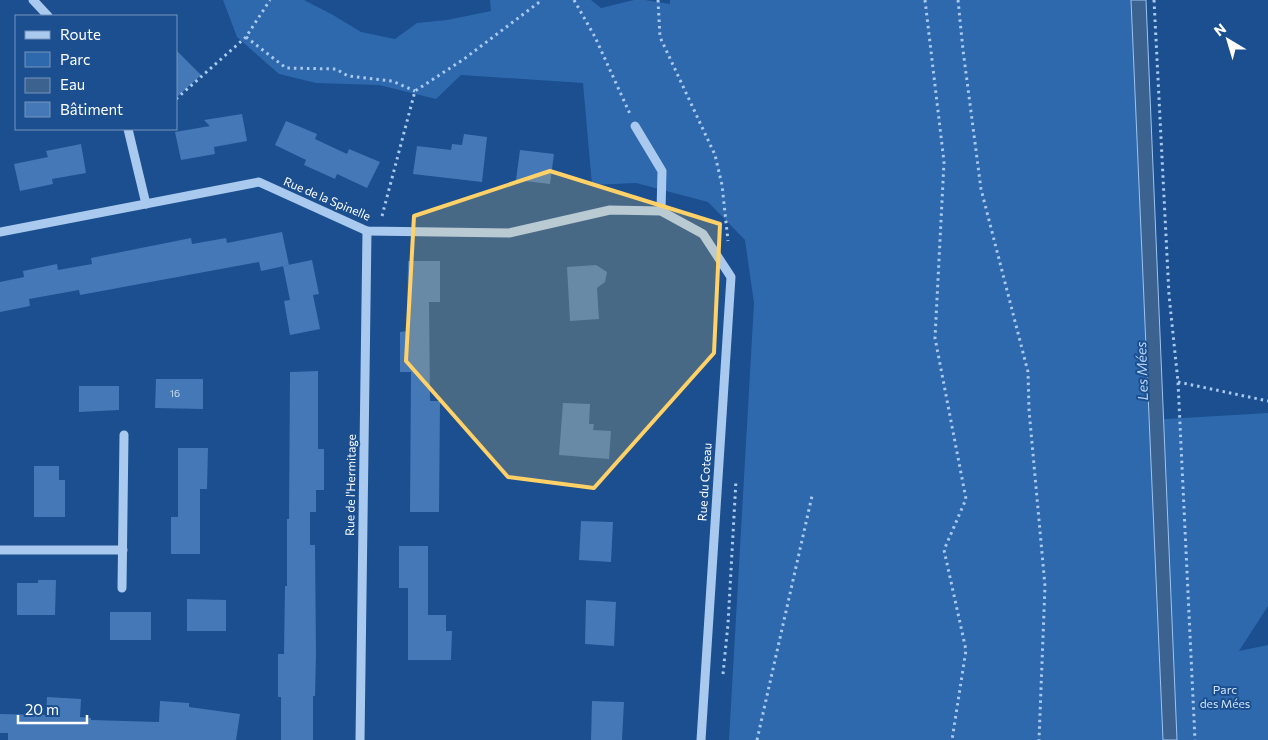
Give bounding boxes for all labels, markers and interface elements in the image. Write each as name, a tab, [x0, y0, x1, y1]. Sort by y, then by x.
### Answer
legend	[15, 15, 178, 130]
north arrow	[1203, 15, 1253, 65]
text: N	[1210, 19, 1229, 39]
text: Route	[60, 25, 101, 43]
text: Parc	[60, 50, 90, 68]
text: Eau	[60, 75, 85, 93]
text: Bâtiment	[60, 100, 123, 118]
street label: Rue de la Spinelle	[282, 173, 373, 223]
water label: Les Mées	[1132, 341, 1151, 401]
house number: 16	[170, 387, 180, 399]
street label: Rue de l'Hermitage	[342, 434, 358, 536]
street label: Rue du Coteau	[694, 442, 714, 522]
park label: Parc des Mées	[1200, 682, 1250, 710]
scale bar	[18, 692, 86, 724]
text: 20 m	[25, 700, 59, 718]

